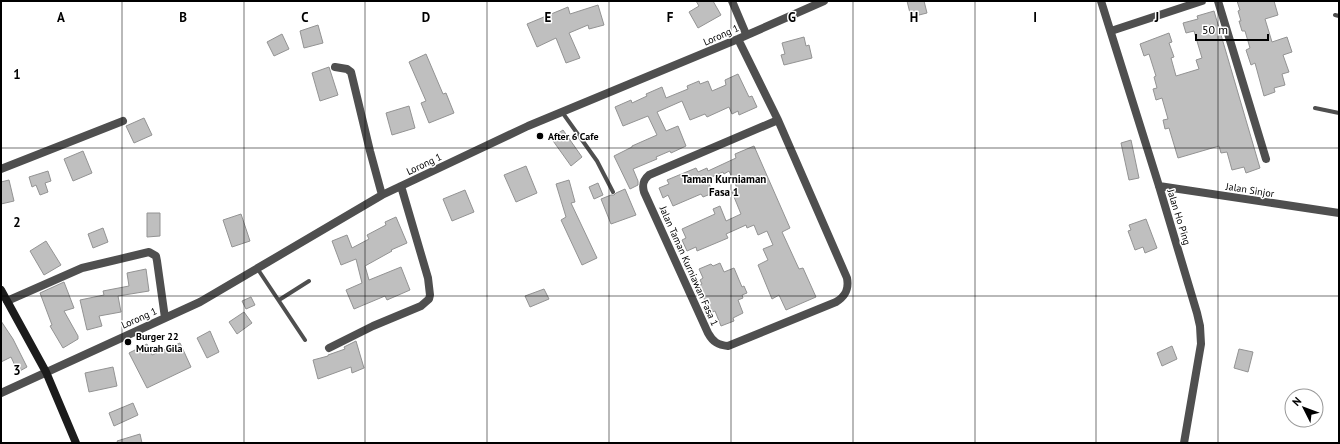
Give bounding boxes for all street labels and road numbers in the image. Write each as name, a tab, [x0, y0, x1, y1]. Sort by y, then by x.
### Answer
street label: Lorong 1	[701, 21, 741, 49]
street label: Lorong 1	[404, 150, 444, 178]
street label: Jalan Sinjor	[1224, 180, 1276, 200]
street label: Jalan Ho Ping	[1164, 187, 1194, 247]
street label: Jalan Taman Kurniawan Fasa 1	[656, 203, 721, 328]
street label: Lorong 1	[119, 304, 159, 332]

